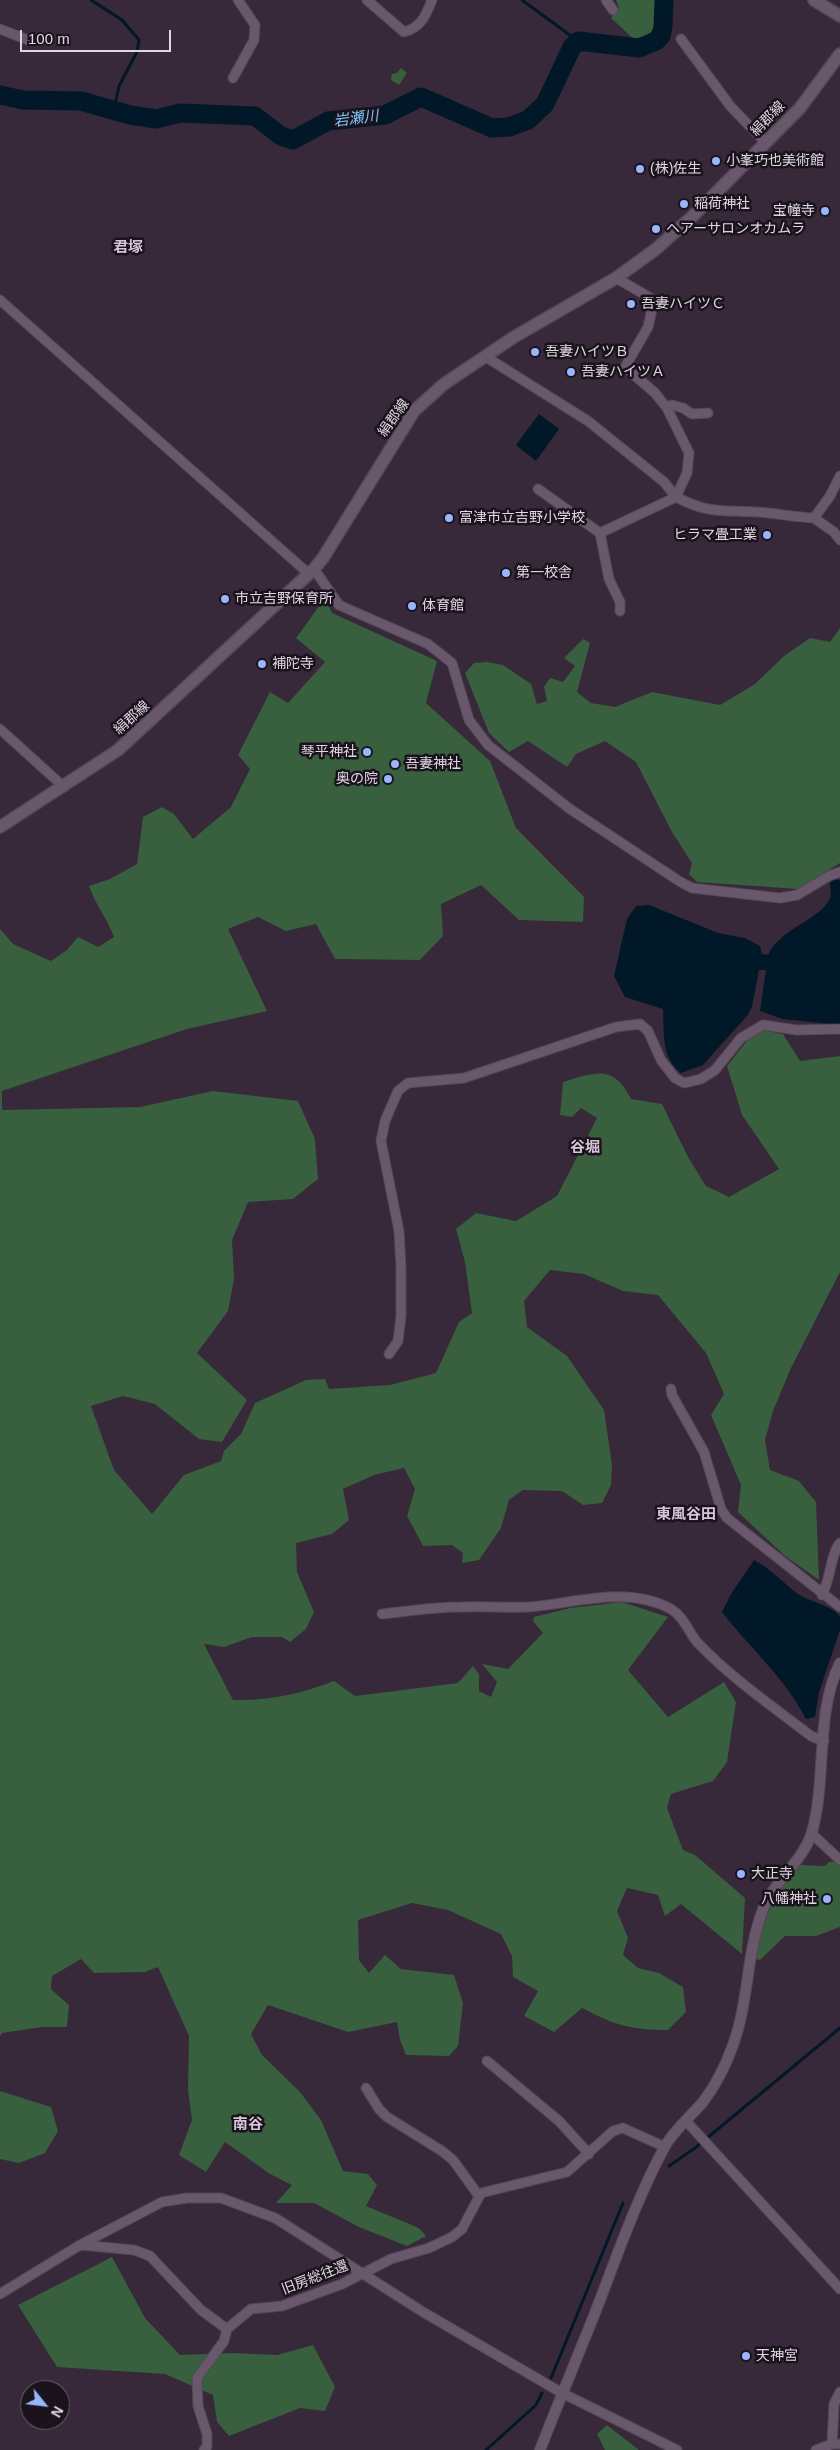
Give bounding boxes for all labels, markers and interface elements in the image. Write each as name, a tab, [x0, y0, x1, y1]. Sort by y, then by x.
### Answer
scale bar	[22, 20, 174, 52]
text: 100 m	[28, 30, 70, 47]
street label: 絹郡線	[747, 98, 789, 140]
water label: 岩瀬川	[333, 107, 379, 131]
place label: 小峯巧也美術館	[726, 153, 824, 169]
marker: 小峯巧也美術館	[710, 155, 722, 167]
place label: (株)佐生	[650, 161, 701, 177]
marker: (株)佐生	[634, 163, 646, 175]
place label: 稲荷神社	[694, 196, 750, 212]
marker: 稲荷神社	[678, 198, 690, 210]
place label: 宝幢寺	[773, 203, 815, 219]
marker: 宝幢寺	[819, 205, 831, 217]
place label: ヘアーサロンオカムラ	[666, 221, 805, 237]
marker: ヘアーサロンオカムラ	[650, 223, 662, 235]
district label: 君塚	[113, 239, 143, 257]
place label: 吾妻ハイツＣ	[641, 296, 725, 312]
marker: 吾妻ハイツＣ	[625, 298, 637, 310]
place label: 吾妻ハイツＢ	[545, 344, 629, 360]
marker: 吾妻ハイツＢ	[529, 346, 541, 358]
place label: 吾妻ハイツＡ	[581, 364, 665, 380]
marker: 吾妻ハイツＡ	[565, 366, 577, 378]
street label: 絹郡線	[375, 396, 413, 440]
place label: 富津市立吉野小学校	[459, 510, 585, 526]
marker: 富津市立吉野小学校	[443, 512, 455, 524]
place label: ヒラマ畳工業	[673, 527, 757, 543]
marker: ヒラマ畳工業	[761, 529, 773, 541]
place label: 第一校舎	[516, 565, 572, 581]
marker: 第一校舎	[500, 567, 512, 579]
place label: 市立吉野保育所	[235, 591, 333, 607]
marker: 市立吉野保育所	[219, 593, 231, 605]
place label: 体育館	[422, 598, 464, 614]
marker: 体育館	[406, 600, 418, 612]
place label: 補陀寺	[272, 656, 314, 672]
marker: 補陀寺	[256, 658, 268, 670]
street label: 絹郡線	[111, 698, 153, 738]
place label: 琴平神社	[301, 744, 357, 760]
marker: 琴平神社	[361, 746, 373, 758]
place label: 吾妻神社	[405, 756, 461, 772]
marker: 吾妻神社	[389, 758, 401, 770]
place label: 奥の院	[336, 771, 378, 787]
marker: 奥の院	[382, 773, 394, 785]
district label: 谷堀	[570, 1139, 600, 1157]
district label: 東風谷田	[656, 1506, 716, 1524]
place label: 大正寺	[751, 1866, 793, 1882]
marker: 大正寺	[735, 1868, 747, 1880]
place label: 八幡神社	[761, 1891, 817, 1907]
marker: 八幡神社	[821, 1893, 833, 1905]
district label: 南谷	[233, 2116, 263, 2134]
street label: 旧房総往還	[279, 2258, 351, 2298]
place label: 天神宮	[756, 2348, 798, 2364]
marker: 天神宮	[740, 2350, 752, 2362]
north arrow	[20, 2380, 70, 2430]
text: N	[48, 2403, 67, 2420]

